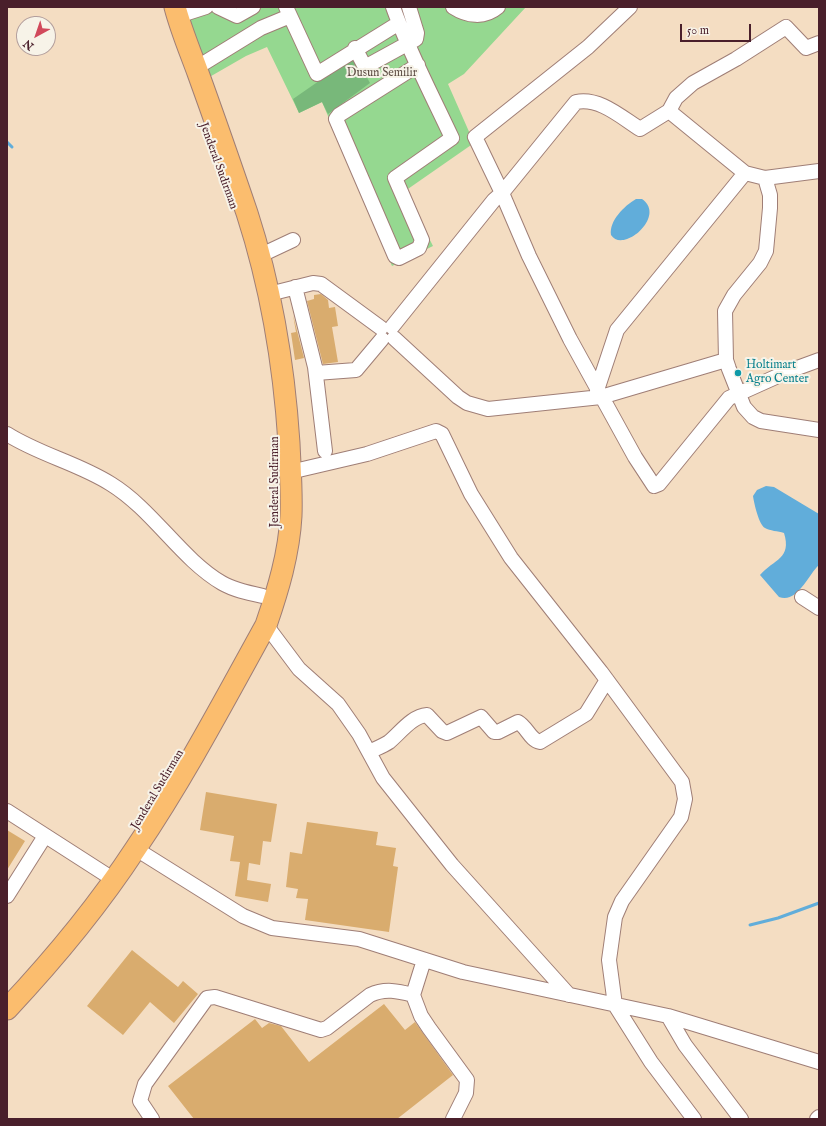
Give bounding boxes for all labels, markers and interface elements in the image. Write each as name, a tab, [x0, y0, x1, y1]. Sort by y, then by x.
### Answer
north arrow	[16, 16, 56, 56]
scale bar	[682, 16, 753, 42]
text: 50 m	[687, 23, 709, 38]
text: N	[21, 36, 37, 53]
park label: Dusun Semilir	[347, 67, 417, 81]
street label: Jenderal Sudirman	[196, 121, 240, 211]
place label: Holtimart Agro Center	[746, 359, 809, 387]
marker: Holtimart Agro Center	[733, 368, 743, 378]
street label: Jenderal Sudirman	[269, 436, 283, 528]
street label: Jenderal Sudirman	[128, 747, 188, 833]

